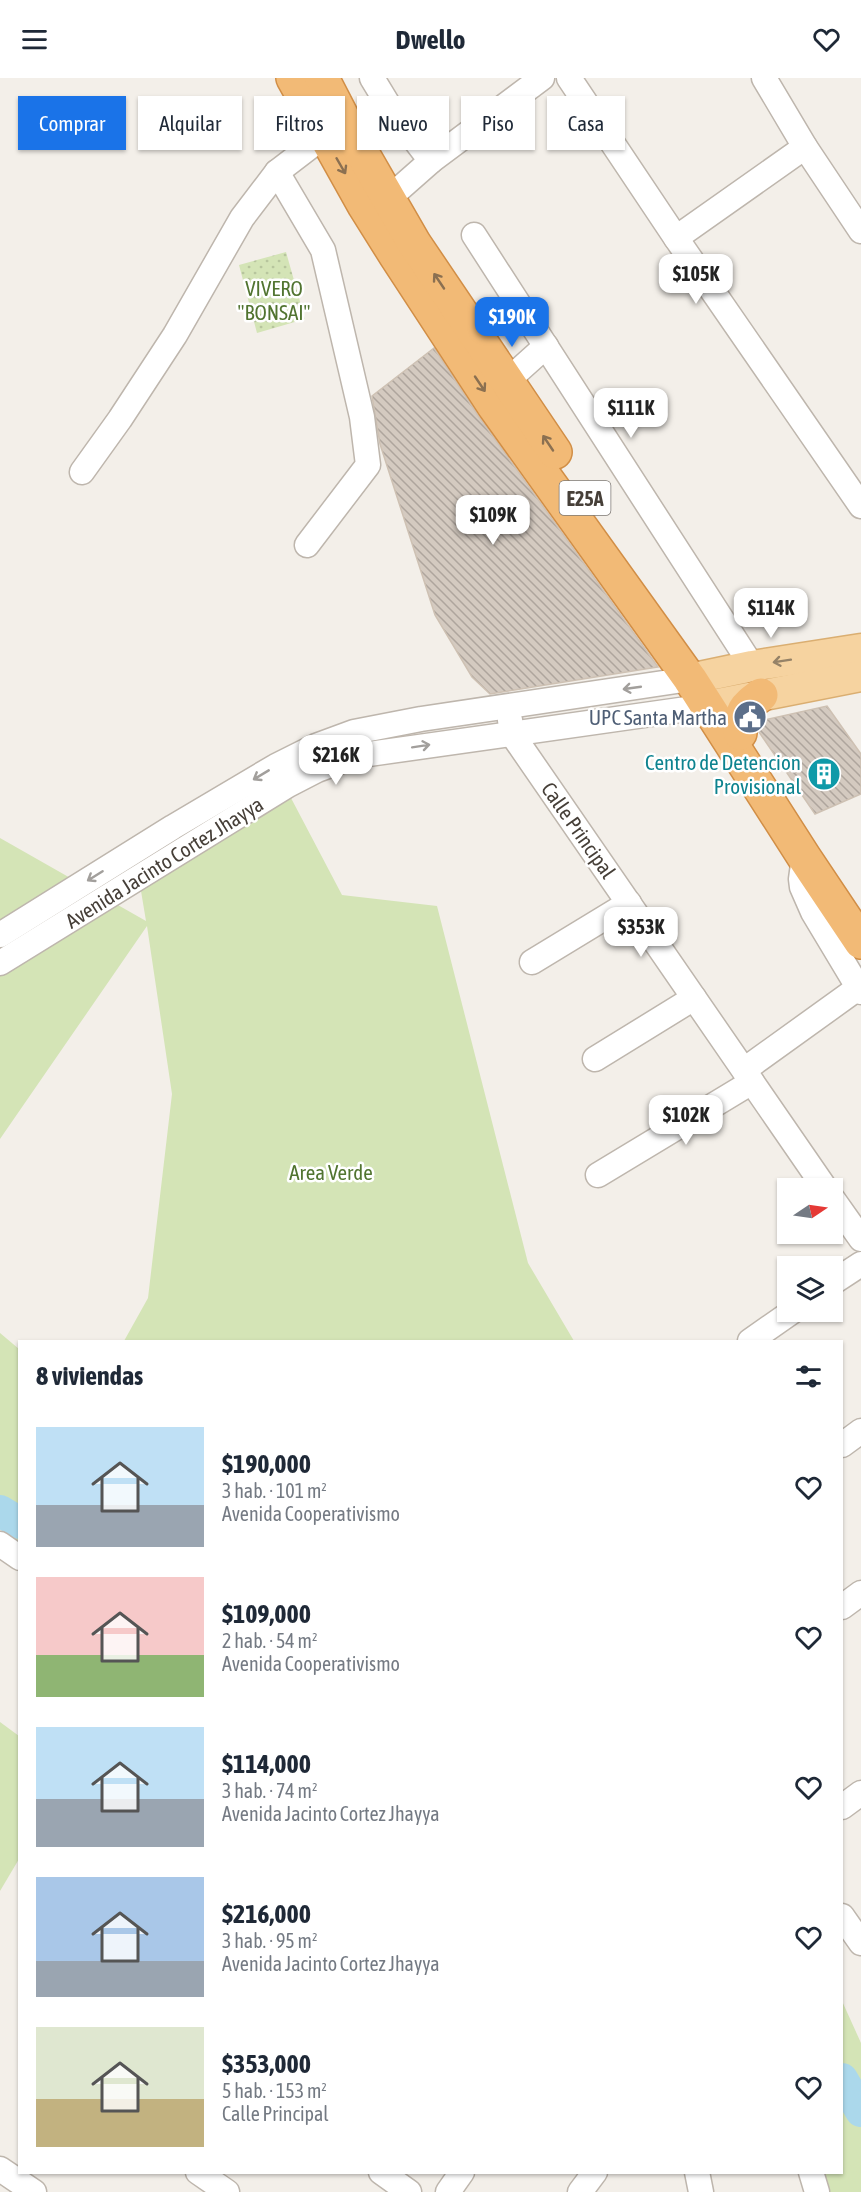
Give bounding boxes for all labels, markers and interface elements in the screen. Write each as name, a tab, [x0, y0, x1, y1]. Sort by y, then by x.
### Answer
icon: menu	[18, 23, 51, 56]
icon: heart	[810, 23, 843, 56]
text: Dwello	[396, 24, 465, 55]
chip: Comprar	[18, 96, 126, 150]
chip: Alquilar	[138, 96, 242, 150]
chip: Filtros	[254, 96, 345, 150]
chip: Nuevo	[357, 96, 449, 150]
chip: Piso	[461, 96, 535, 150]
chip: Casa	[547, 96, 625, 150]
one-way arrow	[336, 157, 348, 174]
pin: $105K	[654, 254, 738, 305]
text: $105K	[673, 262, 719, 285]
one-way arrow	[433, 273, 445, 289]
park label: VIVERO "BONSAI"	[238, 276, 311, 324]
pin: $190K	[470, 297, 554, 348]
text: $190K	[489, 305, 535, 328]
one-way arrow	[474, 375, 486, 392]
pin: $111K	[589, 388, 673, 439]
text: $111K	[608, 396, 654, 419]
one-way arrow	[542, 435, 554, 451]
road number: E25A	[560, 481, 610, 515]
pin: $109K	[451, 495, 535, 546]
text: $109K	[470, 503, 516, 526]
pin: $114K	[729, 588, 813, 639]
text: $114K	[748, 596, 794, 619]
one-way arrow	[773, 656, 793, 667]
one-way arrow	[623, 682, 643, 693]
public building icon: UPC Santa Martha	[732, 699, 768, 735]
place label: UPC Santa Martha	[589, 705, 727, 729]
pin: $216K	[294, 735, 378, 786]
one-way arrow	[411, 741, 431, 752]
text: $216K	[313, 743, 359, 766]
place label: Centro de Detencion Provisional	[645, 750, 801, 798]
building icon: Centro de Detencion Provisional	[806, 756, 842, 792]
one-way arrow	[253, 769, 270, 781]
street label: Calle Principal	[537, 777, 621, 883]
street label: Avenida Jacinto Cortez Jhayya	[61, 791, 267, 933]
one-way arrow	[87, 870, 104, 882]
pin: $353K	[599, 907, 683, 958]
text: $353K	[618, 915, 664, 938]
pin: $102K	[644, 1095, 728, 1146]
text: $102K	[663, 1103, 709, 1126]
park label: Area Verde	[289, 1160, 373, 1184]
north arrow	[777, 1178, 843, 1244]
map controls	[777, 1178, 843, 1322]
button: layers	[777, 1256, 843, 1322]
icon: filters	[792, 1360, 825, 1393]
text: 8 viviendas	[36, 1361, 143, 1391]
text: $190,000	[222, 1449, 311, 1479]
icon: home	[84, 1451, 156, 1523]
icon: heart	[792, 1471, 825, 1504]
text: 3 hab. · 101 m²	[222, 1479, 327, 1502]
text: Avenida Cooperativismo	[222, 1502, 400, 1525]
text: $109,000	[222, 1599, 311, 1629]
icon: home	[84, 1601, 156, 1673]
icon: heart	[792, 1621, 825, 1654]
text: 2 hab. · 54 m²	[222, 1629, 317, 1652]
text: Avenida Cooperativismo	[222, 1652, 400, 1675]
text: $114,000	[222, 1749, 311, 1779]
icon: home	[84, 1751, 156, 1823]
icon: heart	[792, 1771, 825, 1804]
text: 3 hab. · 74 m²	[222, 1779, 317, 1802]
text: Avenida Jacinto Cortez Jhayya	[222, 1802, 440, 1825]
text: $216,000	[222, 1899, 311, 1929]
icon: home	[84, 1901, 156, 1973]
icon: heart	[792, 1921, 825, 1954]
text: 3 hab. · 95 m²	[222, 1929, 317, 1952]
text: Avenida Jacinto Cortez Jhayya	[222, 1952, 440, 1975]
text: $353,000	[222, 2049, 311, 2079]
icon: home	[84, 2051, 156, 2123]
icon: heart	[792, 2071, 825, 2104]
text: 5 hab. · 153 m²	[222, 2079, 327, 2102]
text: Calle Principal	[222, 2102, 329, 2125]

